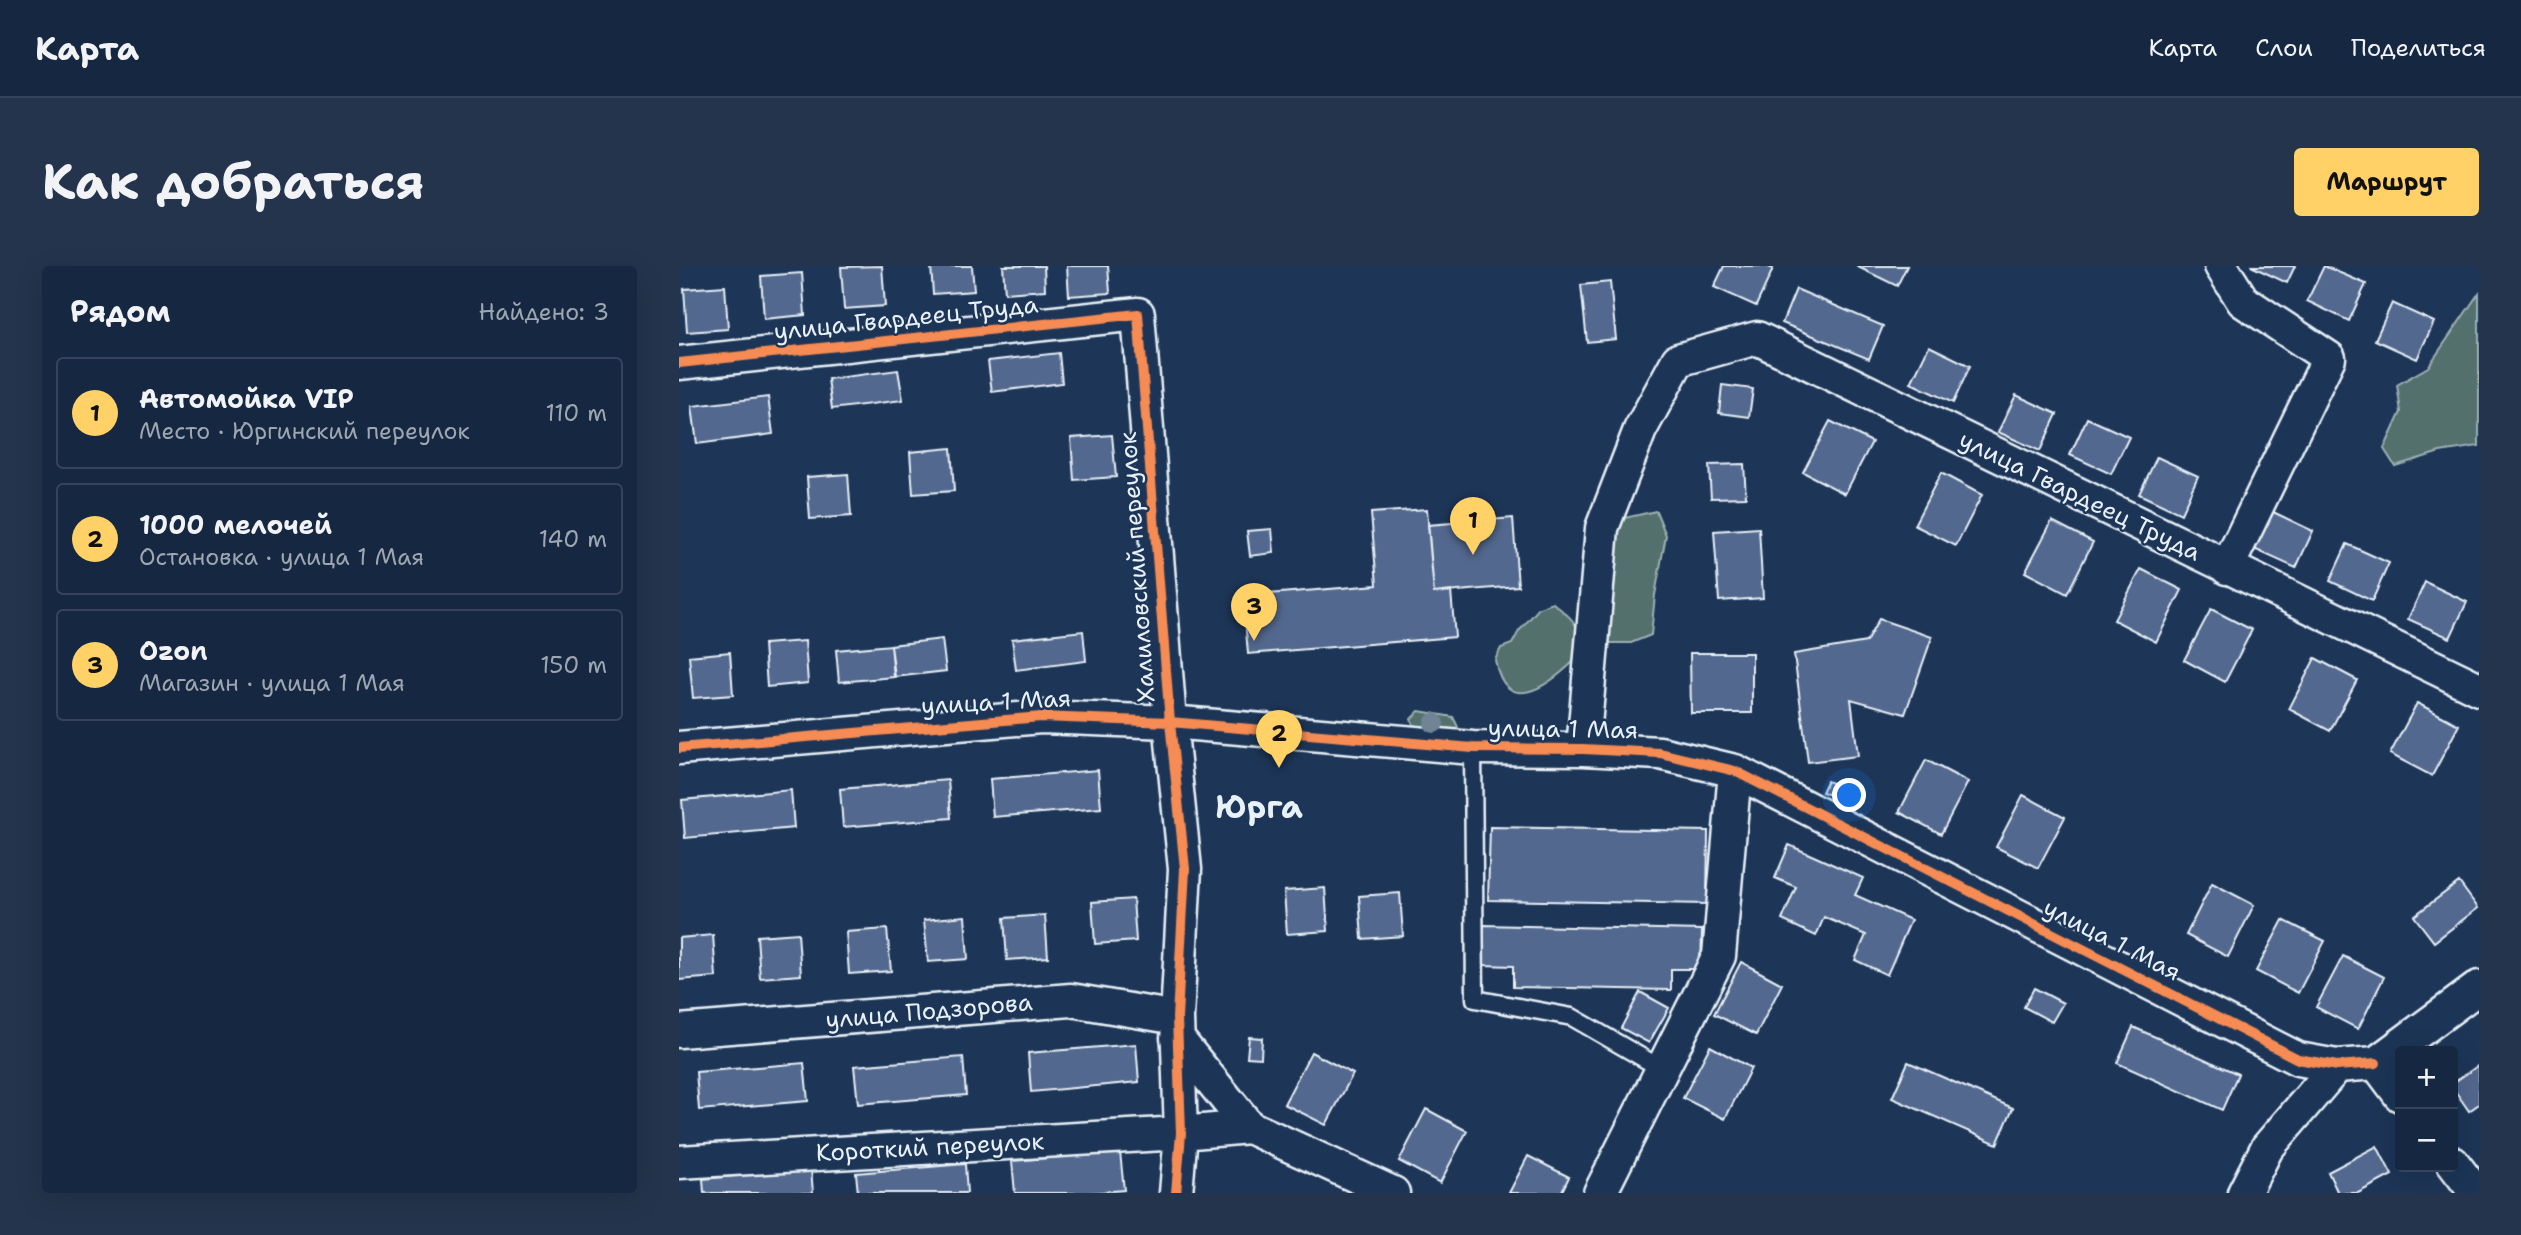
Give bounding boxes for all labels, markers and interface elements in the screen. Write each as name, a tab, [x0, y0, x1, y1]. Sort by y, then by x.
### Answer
text: Карта	[35, 26, 139, 71]
text: Карта	[2149, 32, 2217, 64]
text: Слои	[2255, 32, 2313, 64]
text: Поделиться	[2351, 32, 2486, 64]
button: Маршрут	[2294, 148, 2479, 216]
text: Как добраться	[42, 149, 424, 215]
street label: улица Гвардеец Труда	[772, 288, 1040, 348]
text: Рядом	[70, 291, 170, 332]
text: Найдено: 3	[479, 297, 609, 327]
text: Автомойка VIP	[139, 381, 354, 416]
text: 1	[90, 398, 100, 428]
text: 110 m	[545, 398, 607, 428]
text: Место · Юргинский переулок	[139, 416, 470, 446]
street label: улица Гвардеец Труда	[1954, 423, 2206, 569]
street label: Халиловский переулок	[1112, 430, 1162, 703]
pin: 1	[1450, 497, 1496, 555]
text: 1000 мелочей	[139, 507, 332, 542]
text: 2	[87, 524, 103, 554]
text: 140 m	[539, 524, 607, 554]
text: Остановка · улица 1 Мая	[139, 542, 424, 572]
pin: 3	[1231, 583, 1277, 641]
text: Ozon	[139, 633, 208, 668]
text: 3	[87, 650, 103, 680]
text: 150 m	[540, 650, 607, 680]
text: Магазин · улица 1 Мая	[139, 668, 405, 698]
street label: улица 1 Мая	[920, 682, 1072, 722]
pin: 2	[1256, 710, 1302, 768]
street label: улица 1 Мая	[1488, 712, 1638, 746]
your location	[1832, 778, 1866, 812]
district label: Юрга	[1215, 785, 1303, 828]
street label: улица 1 Мая	[2038, 892, 2186, 988]
street label: улица Подзорова	[824, 986, 1034, 1036]
map controls	[2395, 1046, 2458, 1172]
button: +	[2395, 1046, 2458, 1109]
button: −	[2395, 1109, 2458, 1172]
street label: Короткий переулок	[815, 1125, 1045, 1169]

